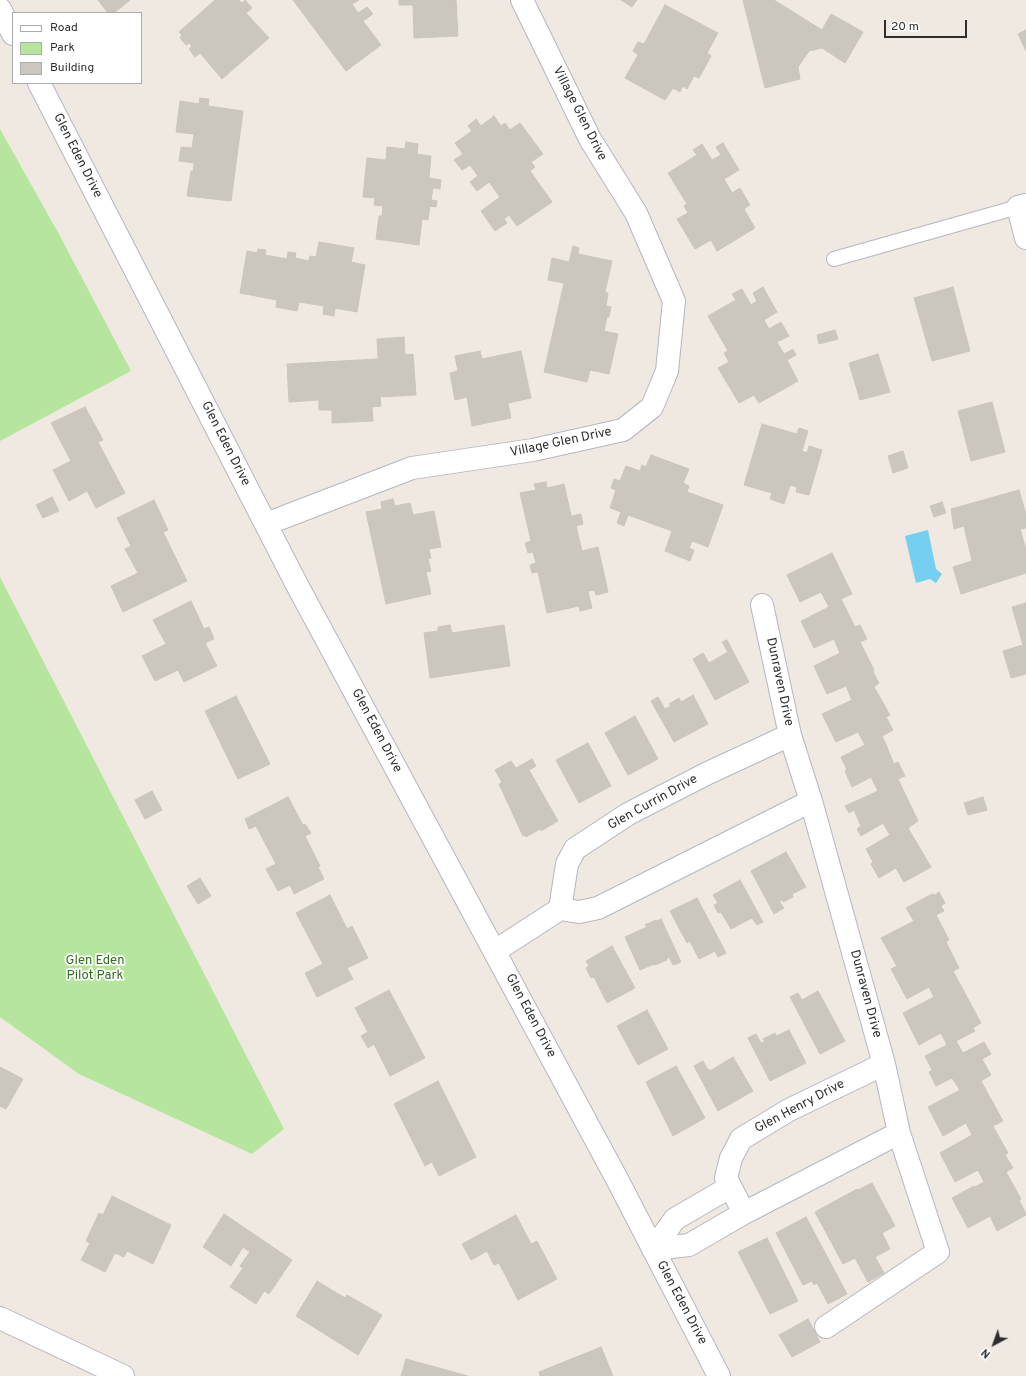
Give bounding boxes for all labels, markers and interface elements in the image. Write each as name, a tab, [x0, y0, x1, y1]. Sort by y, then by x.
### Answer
legend	[12, 12, 142, 84]
scale bar	[886, 12, 969, 38]
text: 20 m	[891, 19, 919, 35]
text: Road	[50, 20, 78, 36]
text: Park	[50, 40, 75, 56]
text: Building	[50, 60, 94, 76]
street label: Village Glen Drive	[549, 64, 609, 164]
street label: Glen Eden Drive	[49, 111, 105, 201]
street label: Glen Eden Drive	[197, 399, 253, 489]
street label: Village Glen Drive	[509, 425, 613, 461]
street label: Dunraven Drive	[762, 636, 796, 728]
street label: Glen Eden Drive	[347, 686, 405, 776]
street label: Glen Currin Drive	[605, 772, 701, 834]
street label: Dunraven Drive	[846, 948, 884, 1040]
park label: Glen Eden Pilot Park	[66, 953, 124, 984]
street label: Glen Eden Drive	[501, 971, 559, 1061]
street label: Glen Henry Drive	[752, 1077, 848, 1137]
street label: Glen Eden Drive	[652, 1258, 710, 1348]
north arrow	[974, 1324, 1014, 1364]
text: N	[979, 1345, 994, 1361]

